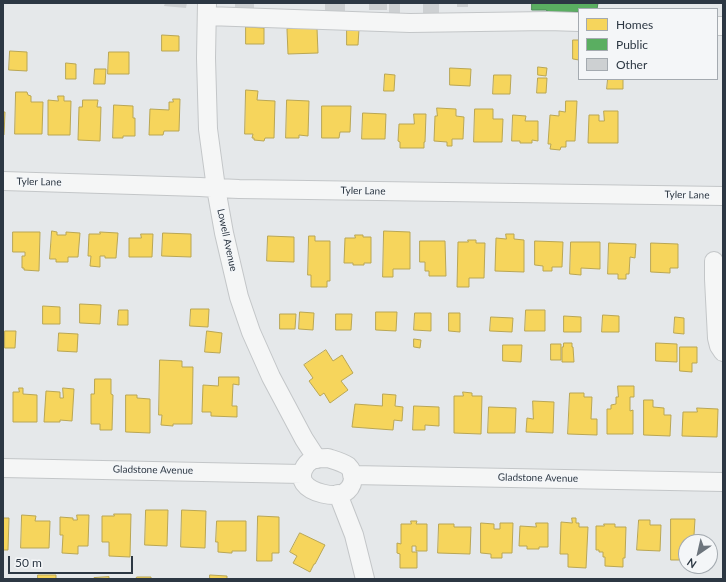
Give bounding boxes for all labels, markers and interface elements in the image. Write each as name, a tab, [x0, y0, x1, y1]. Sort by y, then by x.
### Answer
legend	[578, 8, 718, 80]
text: Homes	[616, 17, 653, 32]
text: Public	[616, 37, 648, 52]
text: Other	[616, 57, 647, 72]
street label: Tyler Lane	[16, 176, 62, 188]
street label: Tyler Lane	[340, 185, 386, 197]
street label: Tyler Lane	[664, 189, 710, 201]
street label: Lowell Avenue	[214, 208, 240, 272]
street label: Gladstone Avenue	[113, 463, 193, 477]
street label: Gladstone Avenue	[498, 471, 578, 485]
north arrow	[678, 534, 718, 574]
scale bar	[10, 548, 135, 574]
text: 50 m	[15, 555, 42, 570]
text: N	[684, 556, 699, 571]

